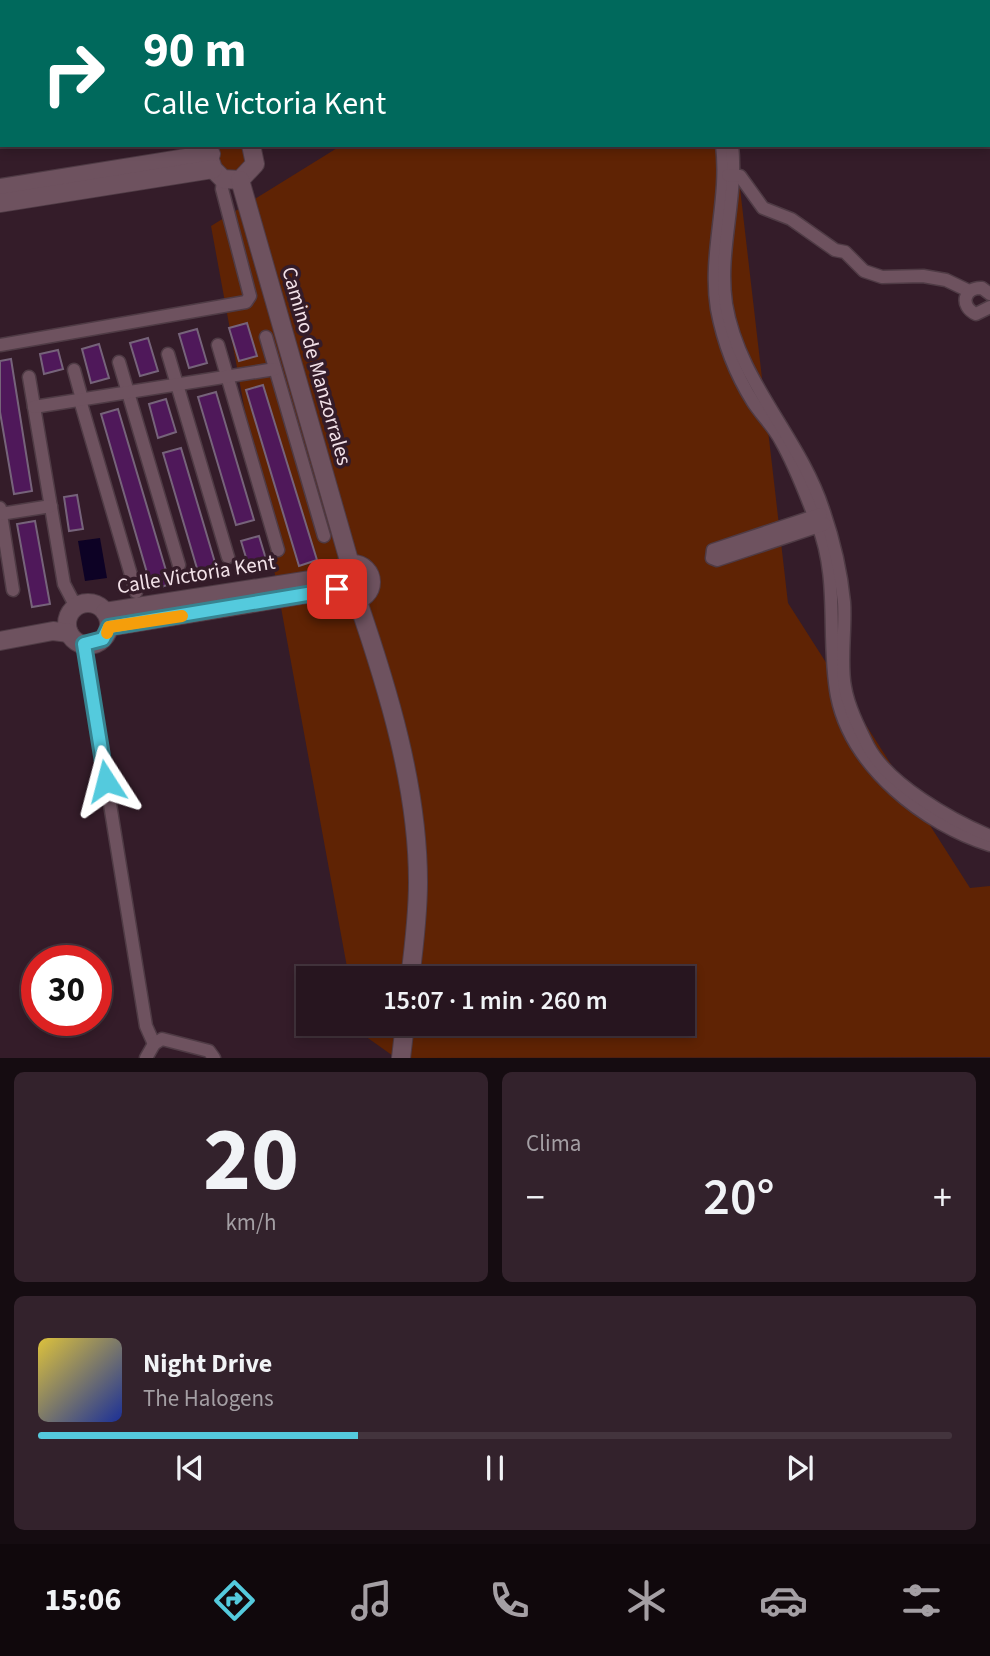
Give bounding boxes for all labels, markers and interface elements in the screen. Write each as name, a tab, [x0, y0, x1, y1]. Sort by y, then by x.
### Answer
text: 90 m	[143, 16, 247, 86]
icon: right	[28, 28, 119, 119]
text: Calle Victoria Kent	[143, 81, 386, 127]
street label: Camino de Manzorrales	[274, 263, 360, 469]
street label: Calle Victoria Kent	[115, 547, 277, 601]
pin	[307, 559, 367, 619]
icon: arrive	[318, 570, 356, 608]
position arrow	[69, 744, 143, 818]
speed limit sign: 30	[21, 945, 112, 1036]
text: 15:07 · 1 min · 260 m	[383, 982, 608, 1019]
text: 20	[203, 1096, 299, 1225]
text: Clima	[526, 1127, 581, 1160]
text: 20°	[703, 1161, 775, 1235]
text: −	[526, 1171, 545, 1225]
text: +	[933, 1171, 952, 1225]
text: km/h	[225, 1206, 277, 1239]
text: Night Drive	[143, 1345, 272, 1382]
text: The Halogens	[143, 1382, 274, 1415]
icon: previous	[171, 1449, 209, 1487]
icon: pause	[476, 1449, 514, 1487]
icon: next	[781, 1449, 819, 1487]
icon: directions	[210, 1576, 259, 1625]
icon: music	[347, 1576, 396, 1625]
icon: phone	[485, 1576, 534, 1625]
icon: climate	[622, 1576, 671, 1625]
icon: car	[759, 1576, 808, 1625]
icon: filters	[897, 1576, 946, 1625]
text: 15:06	[44, 1577, 121, 1623]

